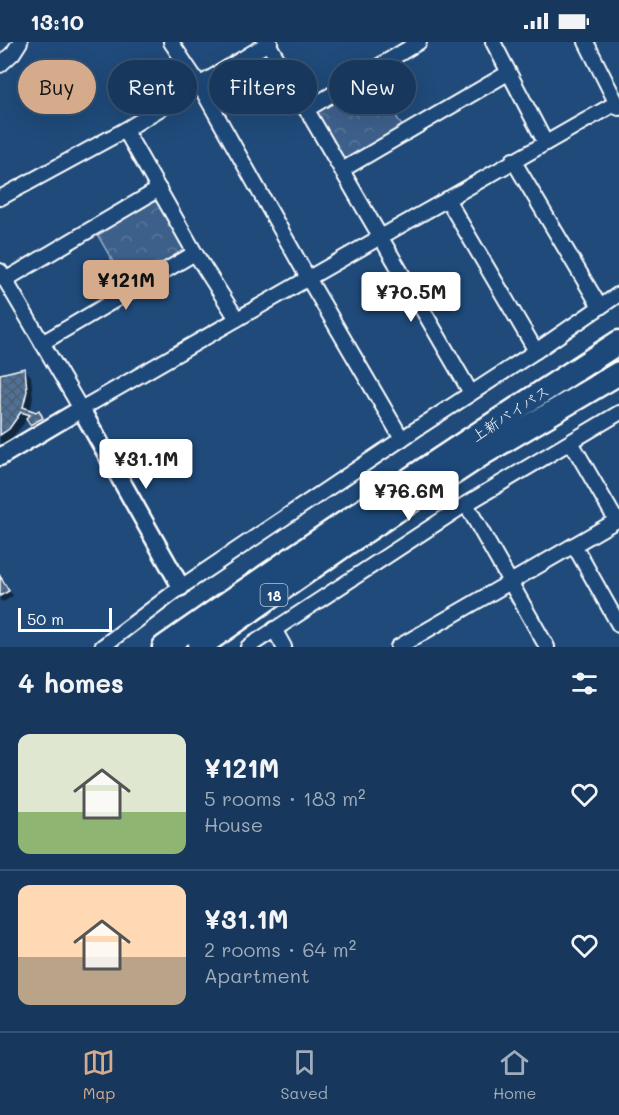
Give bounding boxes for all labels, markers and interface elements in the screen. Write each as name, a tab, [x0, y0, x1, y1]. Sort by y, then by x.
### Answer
text: 13:10	[30, 7, 84, 36]
chip: Buy	[18, 60, 96, 114]
chip: Rent	[108, 60, 197, 114]
chip: Filters	[209, 60, 317, 114]
chip: New	[329, 60, 416, 114]
pin: ¥121M	[84, 260, 168, 311]
text: ¥121M	[97, 266, 155, 292]
pin: ¥70.5M	[362, 272, 460, 323]
text: ¥70.5M	[375, 278, 447, 304]
street label: 上新バイパス	[467, 380, 553, 446]
pin: ¥31.1M	[97, 439, 195, 490]
text: ¥31.1M	[113, 445, 179, 471]
pin: ¥76.6M	[360, 471, 458, 522]
text: ¥76.6M	[374, 477, 444, 503]
road number: 18	[260, 584, 288, 606]
scale bar	[18, 605, 112, 632]
text: 50 m	[27, 608, 64, 629]
text: 4 homes	[18, 666, 124, 700]
icon: filters	[568, 667, 601, 700]
text: ¥121M	[204, 751, 280, 785]
icon: home	[66, 758, 138, 830]
icon: heart	[568, 778, 601, 811]
text: 5 rooms · 183 m²	[204, 785, 366, 811]
text: House	[204, 811, 263, 837]
text: ¥31.1M	[204, 902, 289, 936]
icon: home	[66, 909, 138, 981]
icon: heart	[568, 929, 601, 962]
text: 2 rooms · 64 m²	[204, 936, 356, 962]
text: Apartment	[204, 962, 310, 988]
tab: Map	[82, 1046, 115, 1103]
tab: Saved	[280, 1046, 328, 1103]
tab: Home	[493, 1046, 536, 1103]

